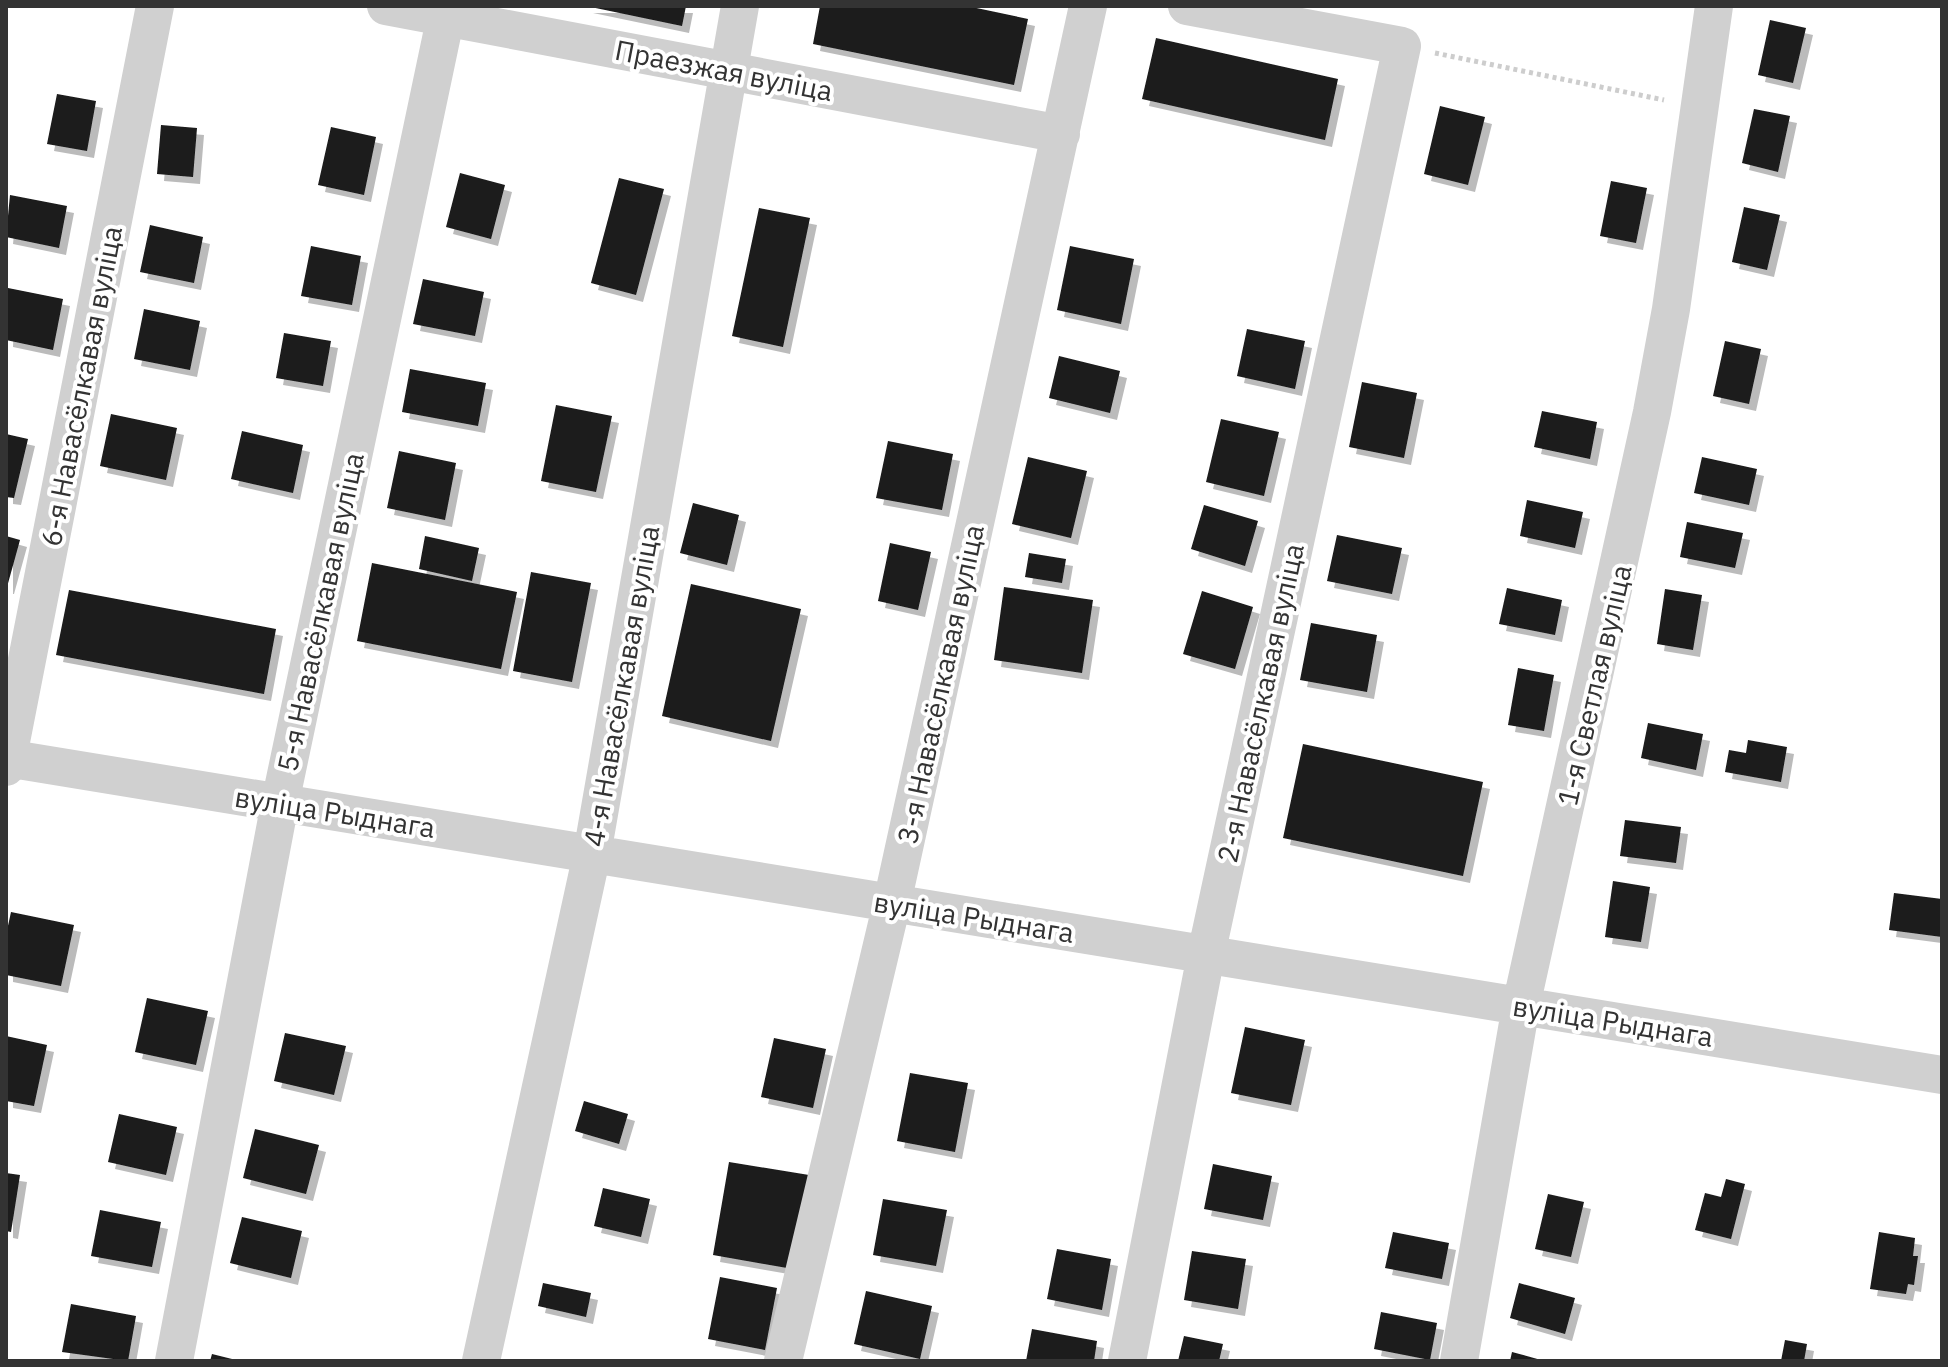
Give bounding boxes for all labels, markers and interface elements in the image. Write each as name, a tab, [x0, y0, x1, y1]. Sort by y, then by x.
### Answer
street label: Праезжая вуліца	[612, 31, 836, 109]
street label: 6-я Навасёлкавая вуліца	[32, 223, 130, 549]
street label: 5-я Навасёлкавая вуліца	[268, 449, 372, 775]
street label: 3-я Навасёлкавая вуліца	[888, 521, 992, 847]
street label: 4-я Навасёлкавая вуліца	[575, 522, 667, 849]
street label: 2-я Навасёлкавая вуліца	[1208, 540, 1312, 866]
street label: 1-я Светлая вуліца	[1548, 561, 1640, 809]
street label: вуліца Рыднага	[232, 778, 438, 846]
street label: вуліца Рыднага	[871, 883, 1077, 951]
street label: вуліца Рыднага	[1510, 987, 1716, 1055]

